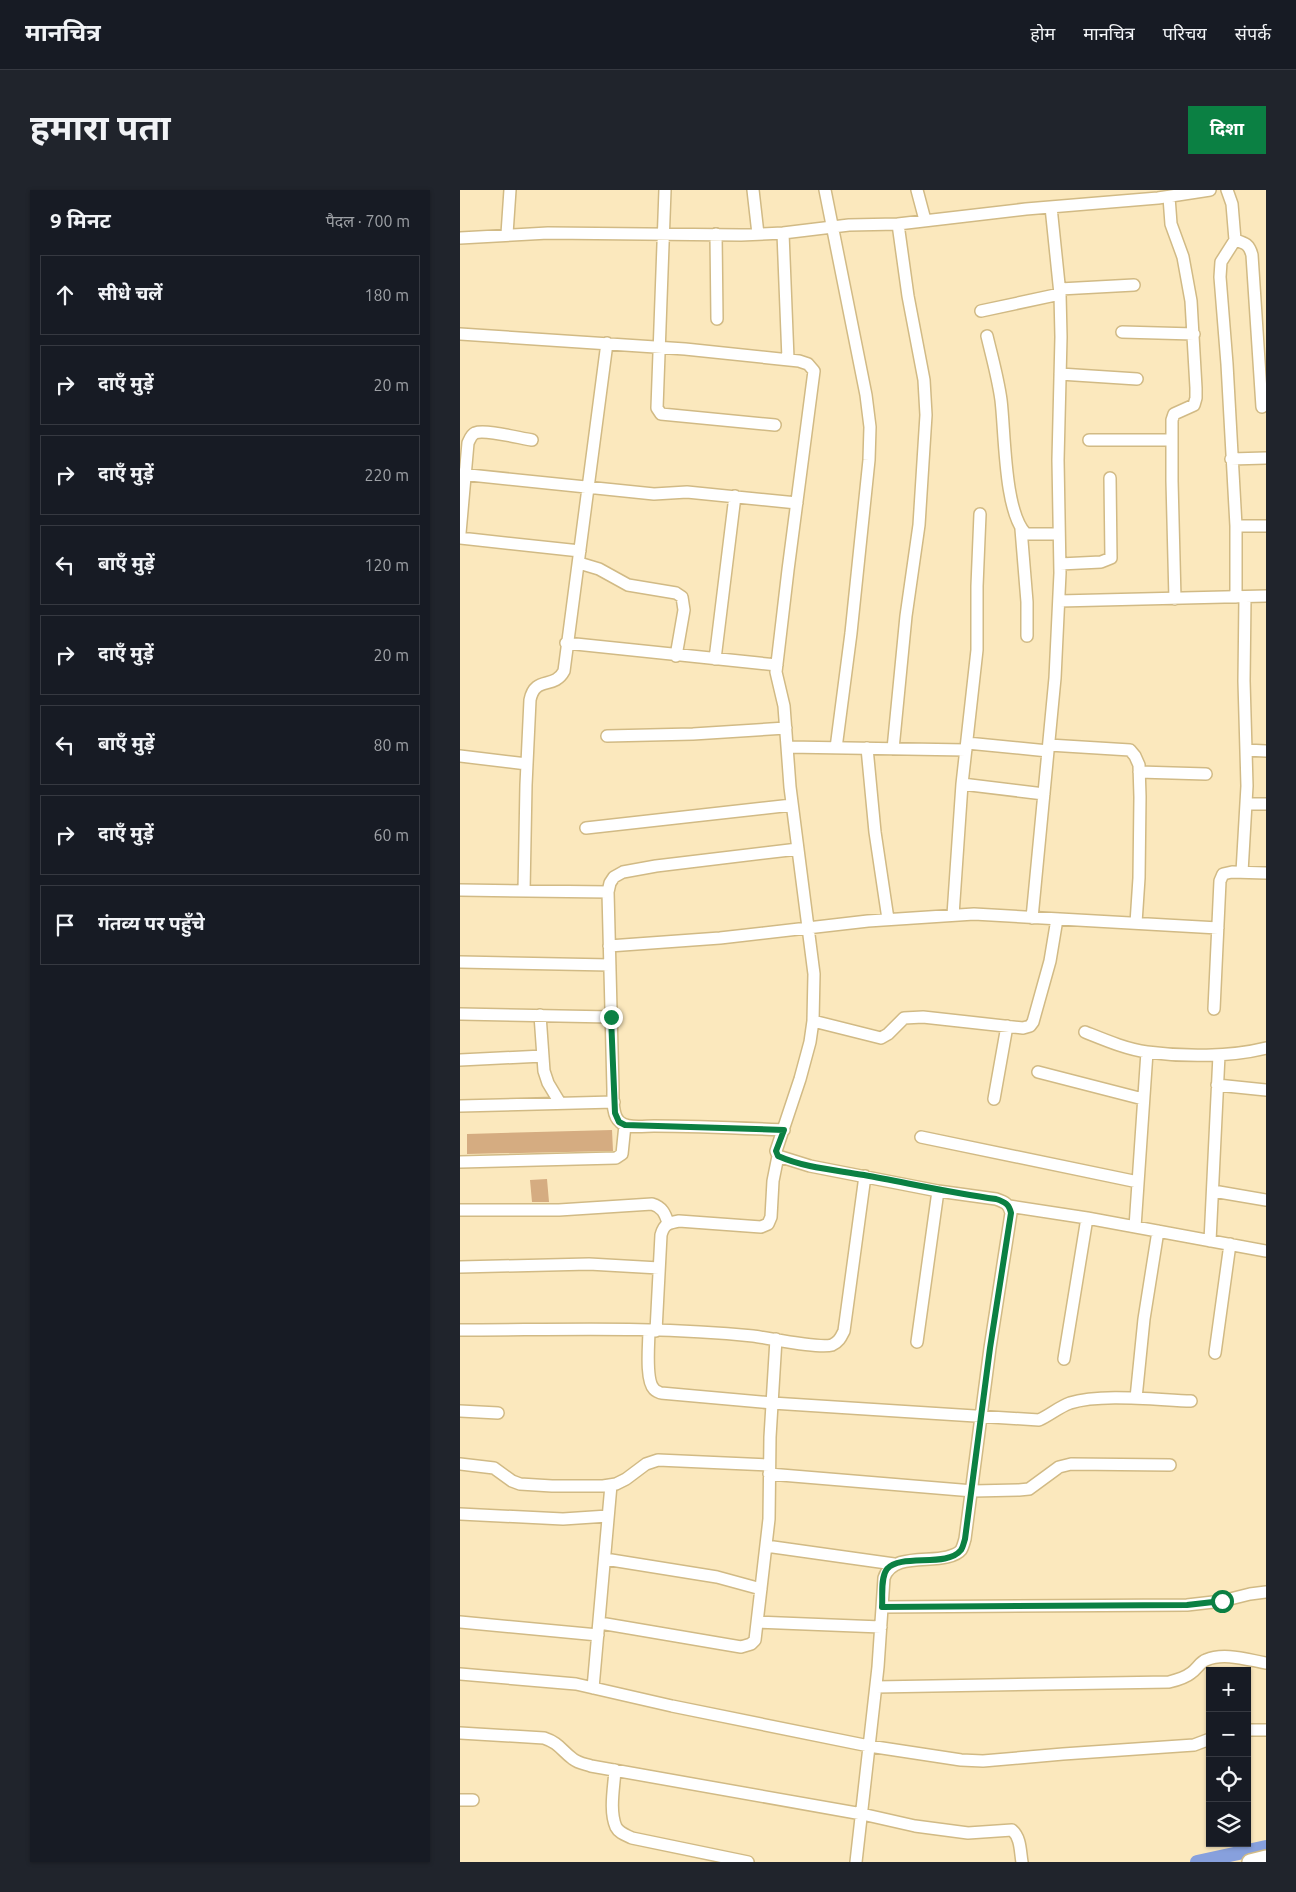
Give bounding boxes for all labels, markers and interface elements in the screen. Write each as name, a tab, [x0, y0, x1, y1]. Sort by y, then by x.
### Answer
text: मानचित्र	[25, 19, 101, 46]
text: होम	[1030, 23, 1055, 43]
text: मानचित्र	[1083, 23, 1135, 43]
text: परिचय	[1163, 23, 1207, 43]
text: संपर्क	[1235, 23, 1271, 43]
button: दिशा	[1188, 106, 1266, 154]
text: हमारा पता	[30, 107, 170, 147]
text: 9 मिनट	[50, 208, 111, 232]
text: पैदल · 700 m	[326, 212, 410, 230]
icon: ahead	[51, 281, 79, 309]
text: सीधे चलें	[98, 282, 162, 304]
text: 180 m	[364, 286, 409, 304]
icon: right	[51, 371, 79, 399]
text: दाएँ मुड़ें	[98, 372, 154, 394]
text: 20 m	[373, 376, 409, 394]
icon: right	[51, 461, 79, 489]
text: दाएँ मुड़ें	[98, 462, 154, 484]
text: 220 m	[364, 466, 409, 484]
icon: left	[51, 551, 79, 579]
text: बाएँ मुड़ें	[98, 552, 155, 574]
text: 120 m	[364, 556, 409, 574]
icon: right	[51, 641, 79, 669]
text: दाएँ मुड़ें	[98, 642, 154, 664]
text: 20 m	[373, 646, 409, 664]
icon: left	[51, 731, 79, 759]
text: बाएँ मुड़ें	[98, 732, 155, 754]
text: 80 m	[373, 736, 409, 754]
icon: right	[51, 821, 79, 849]
text: दाएँ मुड़ें	[98, 822, 154, 844]
text: 60 m	[373, 826, 409, 844]
icon: arrive	[51, 911, 79, 939]
text: गंतव्य पर पहुँचे	[98, 912, 205, 934]
route end	[600, 1006, 623, 1029]
route start	[1211, 1590, 1234, 1613]
map controls	[1206, 1667, 1251, 1847]
button: +	[1206, 1667, 1251, 1712]
button: −	[1206, 1712, 1251, 1757]
button: locate	[1206, 1757, 1251, 1802]
button: layers	[1206, 1802, 1251, 1847]

